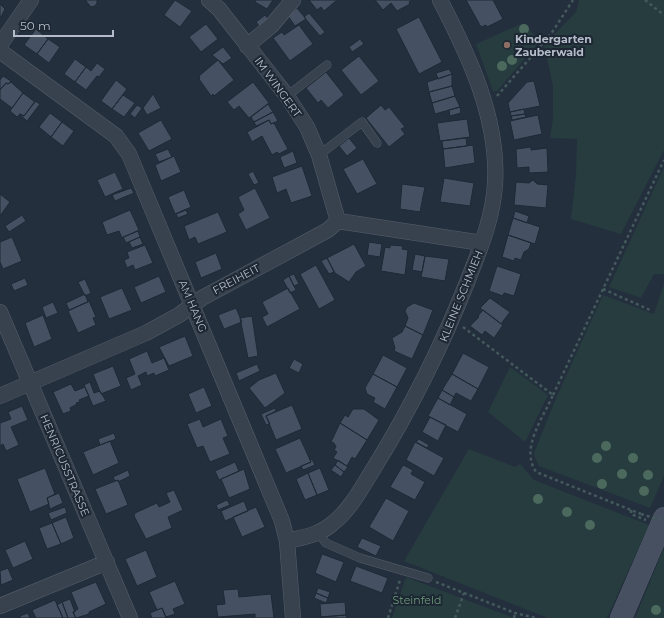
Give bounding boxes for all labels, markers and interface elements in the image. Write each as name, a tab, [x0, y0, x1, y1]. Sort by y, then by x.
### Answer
scale bar	[14, 12, 113, 38]
text: 50 m	[20, 18, 51, 33]
place label: Kindergarten Zauberwald	[515, 32, 592, 59]
marker: Kindergarten Zauberwald	[502, 40, 512, 50]
street label: IM WINGERT	[251, 54, 305, 120]
street label: KLEINE SCHMIEH	[436, 248, 486, 344]
street label: FREIHEIT	[210, 260, 263, 297]
street label: AM HANG	[176, 278, 210, 334]
street label: HENRICUSSTRASSE	[37, 412, 93, 518]
park label: Steinfeld	[393, 593, 441, 607]

